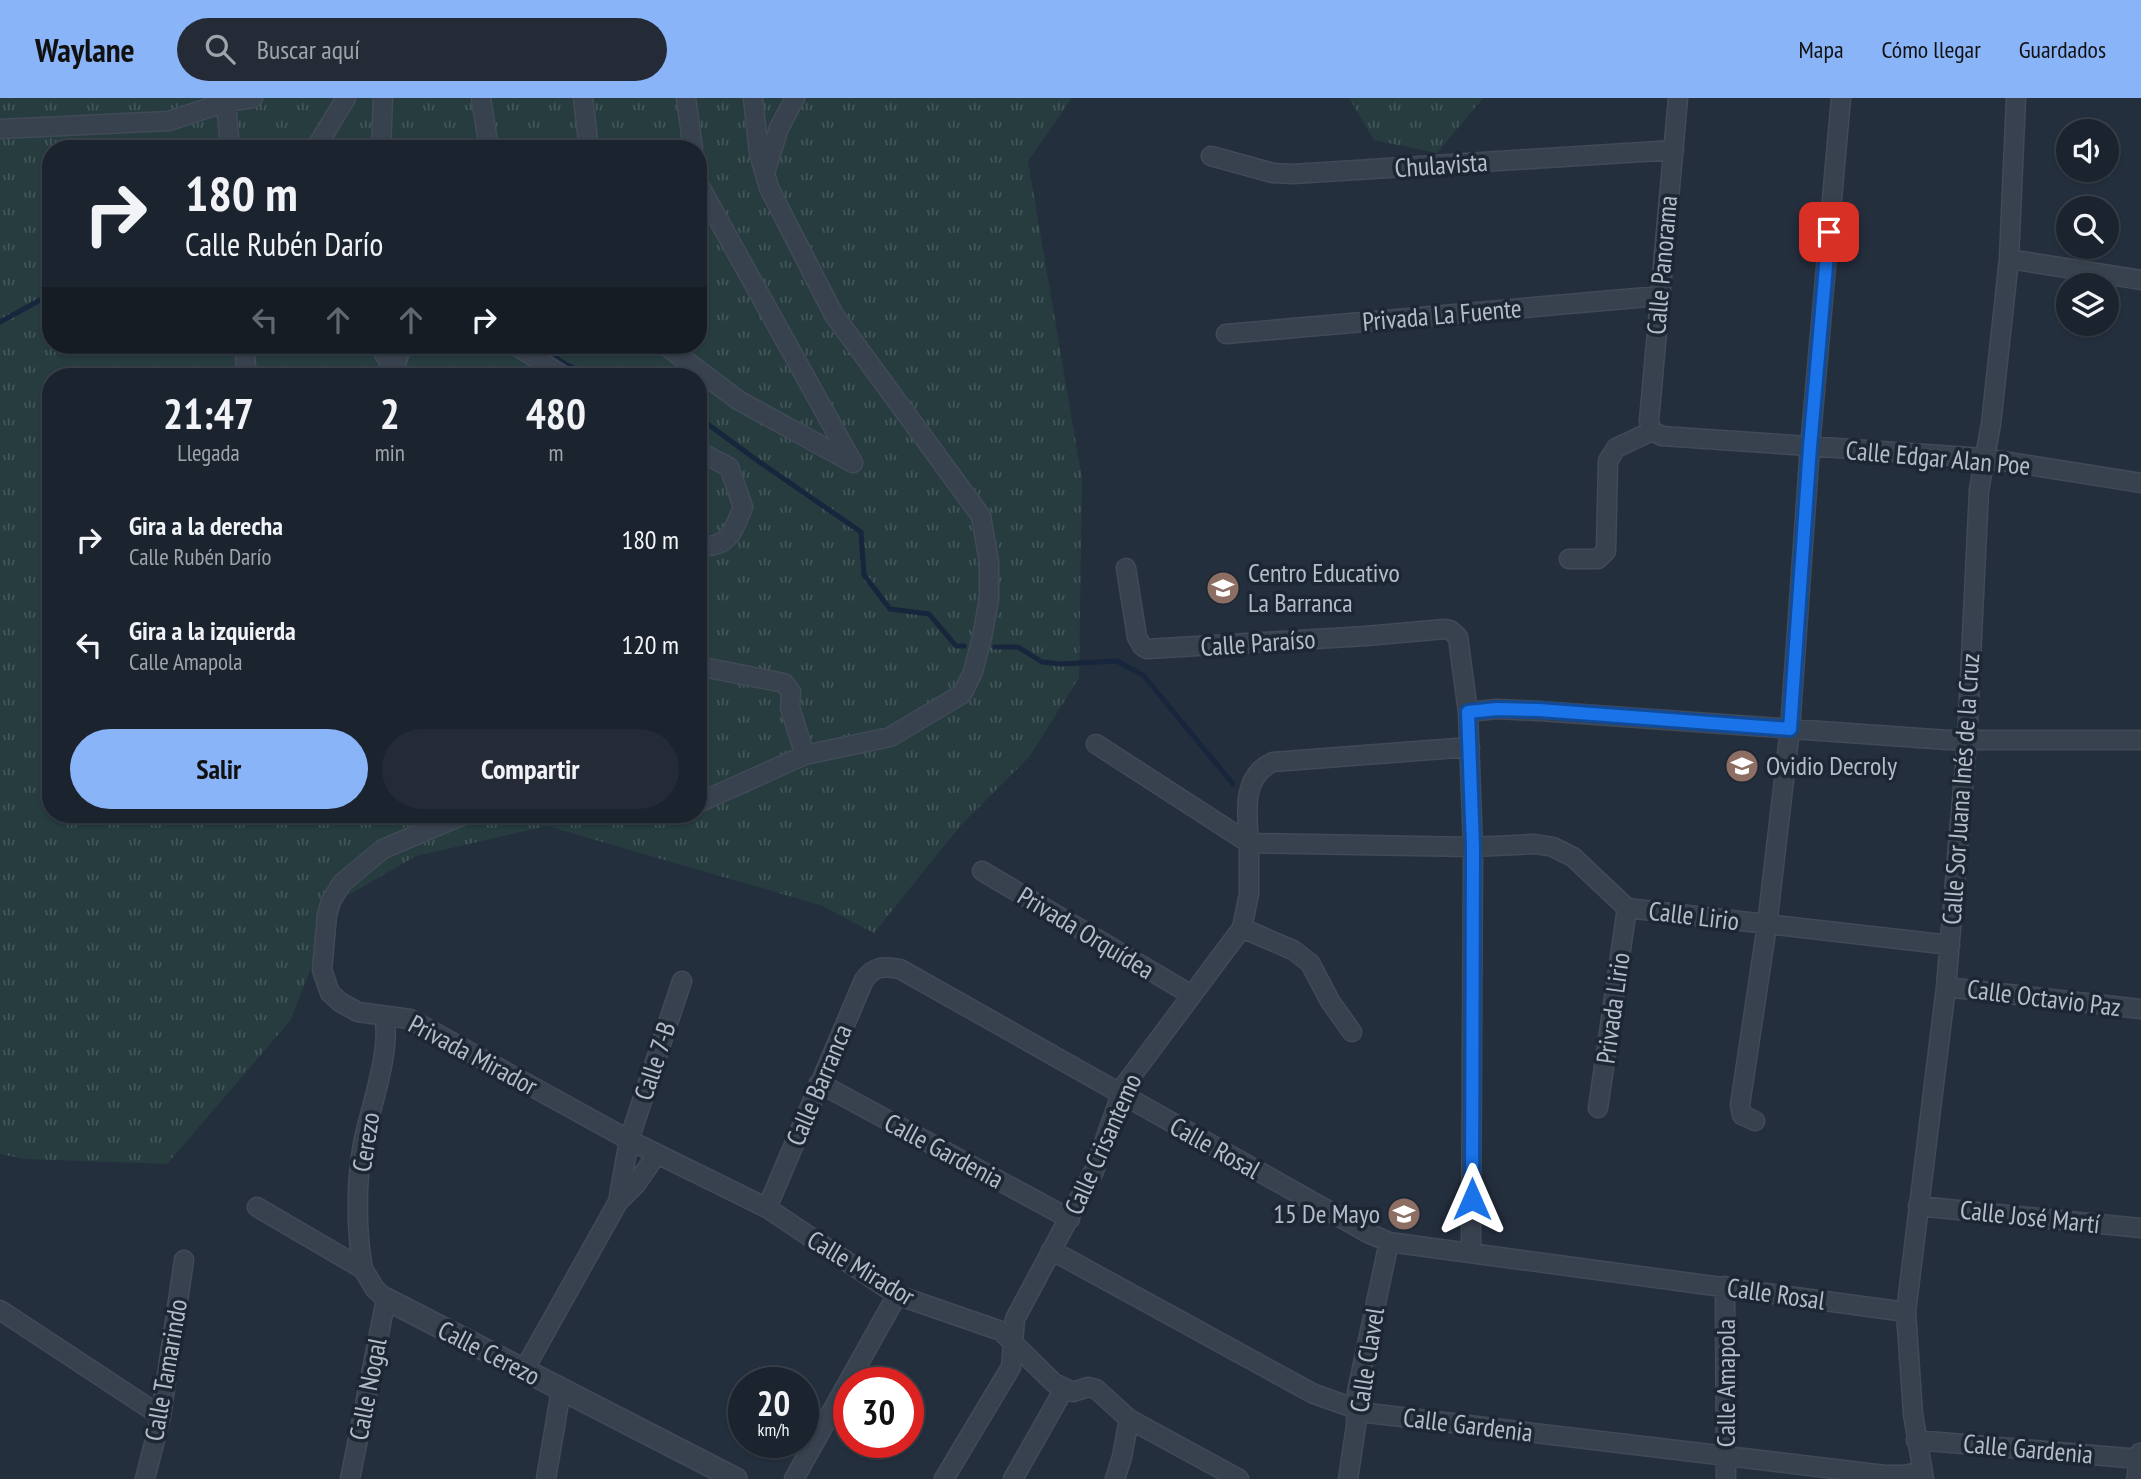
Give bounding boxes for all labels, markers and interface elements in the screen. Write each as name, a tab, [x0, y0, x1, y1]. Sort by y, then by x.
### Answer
search box	[177, 18, 667, 81]
text: Waylane	[35, 28, 135, 71]
icon: search	[201, 30, 239, 68]
text: Buscar aquí	[257, 33, 360, 66]
text: Mapa	[1799, 34, 1844, 65]
text: Cómo llegar	[1882, 34, 1981, 65]
text: Guardados	[2019, 34, 2106, 65]
map controls	[2056, 119, 2119, 336]
button: sound	[2056, 119, 2119, 182]
street label: Chulavista	[1393, 145, 1489, 184]
text: 180 m	[185, 161, 298, 225]
icon: right	[70, 168, 161, 259]
street label: Calle Panorama	[1639, 194, 1684, 336]
button: search	[2056, 196, 2119, 259]
pin	[1799, 202, 1859, 262]
icon: arrive	[1810, 213, 1848, 251]
text: Calle Rubén Darío	[185, 223, 383, 265]
button: layers	[2056, 273, 2119, 336]
street label: Privada La Fuente	[1361, 291, 1523, 338]
icon: left	[246, 301, 284, 339]
icon: ahead	[319, 301, 357, 339]
icon: ahead	[392, 301, 430, 339]
icon: right	[465, 301, 503, 339]
text: 21:47	[163, 386, 254, 441]
text: 2	[380, 386, 400, 441]
text: 480	[526, 386, 586, 441]
street label: Calle Edgar Alan Poe	[1844, 433, 2032, 482]
text: Llegada	[177, 438, 240, 467]
text: min	[375, 438, 405, 467]
text: m	[548, 438, 563, 467]
text: Gira a la derecha	[129, 509, 283, 542]
icon: right	[70, 521, 108, 559]
text: 180 m	[621, 523, 679, 556]
text: Calle Rubén Darío	[129, 542, 272, 571]
place label: Centro Educativo La Barranca	[1248, 556, 1400, 619]
school or university icon: Centro Educativo La Barranca	[1204, 569, 1242, 607]
text: Gira a la izquierda	[129, 614, 296, 647]
street label: Calle Paraíso	[1199, 622, 1316, 663]
icon: left	[70, 626, 108, 664]
text: 120 m	[621, 628, 679, 661]
text: Calle Amapola	[129, 647, 242, 676]
street label: Calle Sor Juana Inés de la Cruz	[1935, 652, 1986, 926]
button: Salir	[70, 729, 368, 809]
button: Compartir	[382, 729, 679, 809]
school or university icon: Ovidio Decroly	[1723, 747, 1761, 785]
place label: Ovidio Decroly	[1766, 749, 1897, 782]
street label: Privada Orquídea	[1012, 879, 1161, 986]
street label: Calle Lirio	[1647, 894, 1741, 937]
street label: Privada Lirio	[1588, 950, 1637, 1066]
street label: Calle Octavio Paz	[1965, 972, 2123, 1023]
street label: Privada Mirador	[403, 1007, 543, 1102]
street label: Calle 7-B	[626, 1017, 683, 1104]
street label: Calle Barranca	[778, 1019, 859, 1150]
street label: Calle Crisantemo	[1057, 1068, 1148, 1220]
street label: Calle Gardenia	[879, 1105, 1009, 1196]
street label: Calle Rosal	[1164, 1109, 1266, 1186]
street label: Cerezo	[345, 1110, 386, 1174]
position arrow	[1435, 1162, 1509, 1236]
street label: Calle José Martí	[1959, 1193, 2102, 1240]
school or university icon: 15 De Mayo	[1385, 1195, 1423, 1233]
place label: 15 De Mayo	[1273, 1197, 1380, 1230]
street label: Calle Mirador	[801, 1223, 921, 1313]
street label: Calle Rosal	[1725, 1270, 1827, 1317]
street label: Calle Tamarindo	[137, 1296, 194, 1443]
street label: Calle Clavel	[1342, 1305, 1391, 1415]
street label: Calle Cerezo	[433, 1313, 546, 1392]
street label: Calle Amapola	[1709, 1319, 1742, 1447]
street label: Calle Nogal	[341, 1335, 394, 1443]
speed limit sign: 30	[833, 1367, 924, 1458]
text: 20	[757, 1380, 790, 1426]
street label: Calle Gardenia	[1401, 1400, 1535, 1449]
text: km/h	[758, 1418, 789, 1441]
street label: Calle Gardenia	[1962, 1426, 2094, 1471]

